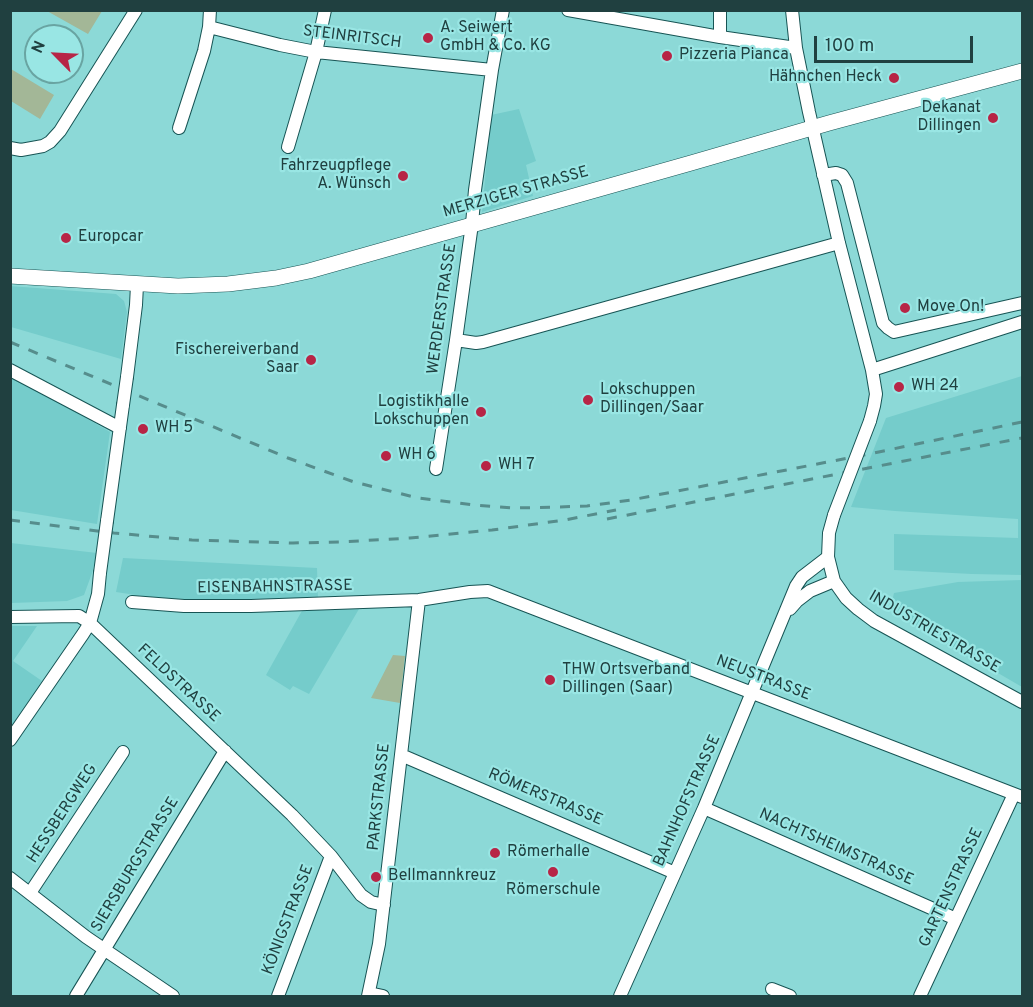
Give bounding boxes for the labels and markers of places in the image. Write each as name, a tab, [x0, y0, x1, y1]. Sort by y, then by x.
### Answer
place label: A. Seiwert GmbH & Co. KG	[440, 19, 551, 57]
marker: A. Seiwert GmbH & Co. KG	[421, 31, 435, 45]
place label: Pizzeria Pianca	[679, 46, 789, 66]
marker: Pizzeria Pianca	[660, 49, 674, 63]
place label: Hähnchen Heck	[769, 68, 882, 88]
marker: Hähnchen Heck	[887, 71, 901, 85]
place label: Dekanat Dillingen	[918, 99, 981, 137]
marker: Dekanat Dillingen	[986, 111, 1000, 125]
place label: Fahrzeugpflege A. Wünsch	[280, 157, 391, 195]
marker: Fahrzeugpflege A. Wünsch	[396, 169, 410, 183]
place label: Europcar	[78, 228, 143, 248]
marker: Europcar	[59, 231, 73, 245]
place label: Move On!	[917, 298, 984, 318]
marker: Move On!	[898, 301, 912, 315]
place label: Fischereiverband Saar	[175, 341, 299, 379]
marker: Fischereiverband Saar	[304, 353, 318, 367]
place label: WH 24	[911, 377, 959, 397]
marker: WH 24	[892, 380, 906, 394]
place label: Lokschuppen Dillingen/Saar	[600, 381, 704, 419]
place label: Logistikhalle Lokschuppen	[373, 393, 469, 431]
marker: Lokschuppen Dillingen/Saar	[581, 393, 595, 407]
marker: Logistikhalle Lokschuppen	[474, 405, 488, 419]
place label: WH 5	[155, 419, 193, 439]
marker: WH 5	[136, 422, 150, 436]
place label: WH 6	[398, 446, 436, 466]
marker: WH 6	[379, 449, 393, 463]
place label: WH 7	[498, 456, 535, 476]
marker: WH 7	[479, 459, 493, 473]
place label: THW Ortsverband Dillingen (Saar)	[562, 661, 690, 699]
marker: THW Ortsverband Dillingen (Saar)	[543, 673, 557, 687]
place label: Römerhalle	[507, 843, 590, 863]
marker: Römerhalle	[488, 846, 502, 860]
marker: Römerschule	[546, 865, 560, 879]
place label: Bellmannkreuz	[388, 867, 496, 887]
marker: Bellmannkreuz	[369, 870, 383, 884]
place label: Römerschule	[506, 881, 600, 901]

